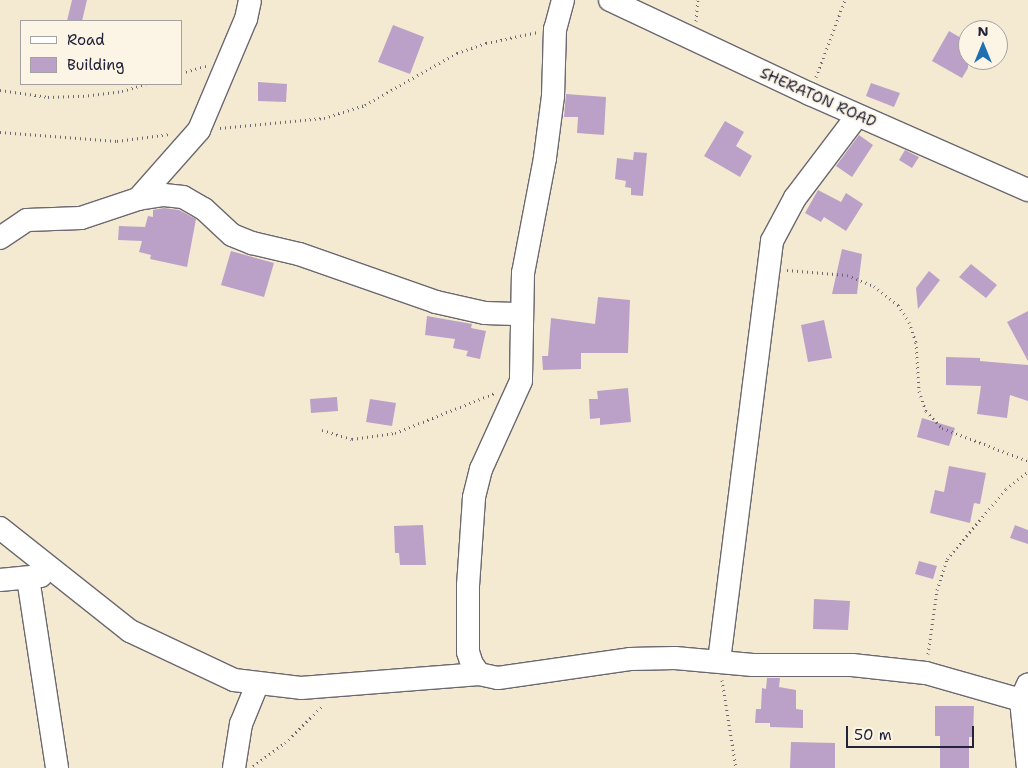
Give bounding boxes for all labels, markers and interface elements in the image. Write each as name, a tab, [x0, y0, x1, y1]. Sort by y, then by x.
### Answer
legend	[20, 20, 182, 85]
north arrow	[958, 20, 1008, 70]
text: N	[977, 22, 989, 40]
text: Road	[67, 30, 105, 50]
text: Building	[67, 55, 124, 75]
street label: SHERATON ROAD	[757, 64, 879, 132]
scale bar	[848, 716, 976, 748]
text: 50 m	[854, 725, 892, 745]

